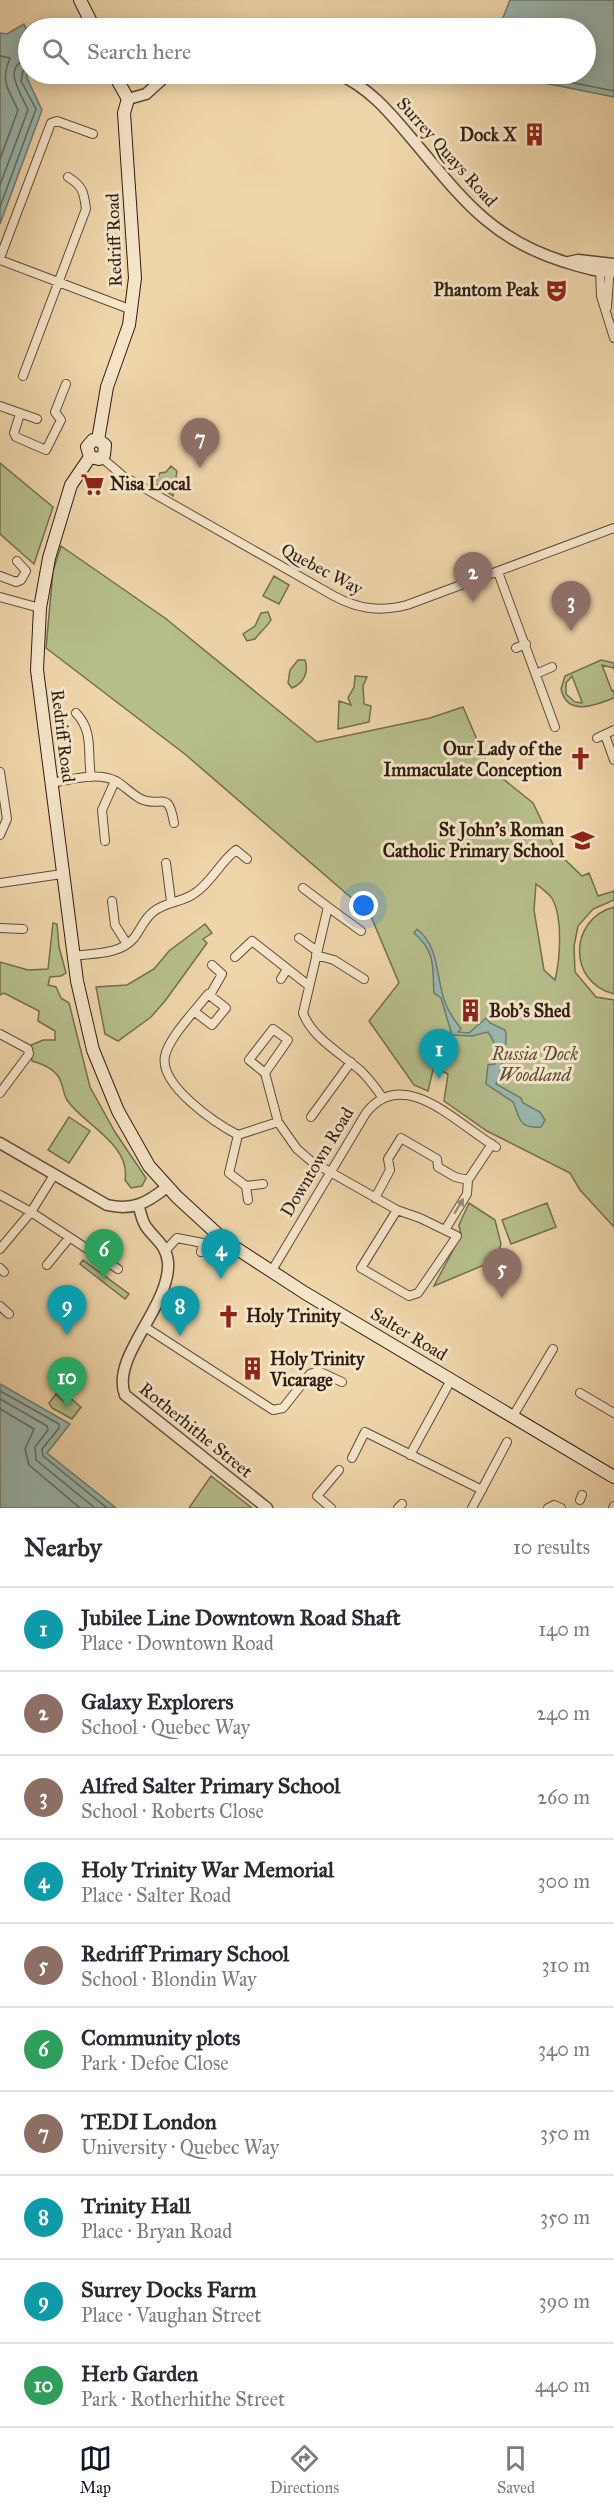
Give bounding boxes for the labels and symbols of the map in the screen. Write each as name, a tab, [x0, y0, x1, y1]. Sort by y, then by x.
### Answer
street label: Surrey Quays Road	[392, 93, 502, 211]
building icon: Dock X	[522, 122, 548, 148]
place label: Dock X	[460, 124, 518, 146]
street label: Redriff Road	[101, 193, 127, 287]
theatre icon: Phantom Peak	[544, 277, 570, 303]
place label: Phantom Peak	[434, 279, 540, 301]
pin: 7	[180, 418, 220, 468]
supermarket icon: Nisa Local	[79, 471, 105, 497]
place label: Nisa Local	[110, 473, 192, 495]
street label: Quebec Way	[277, 538, 367, 600]
pin: 2	[454, 552, 492, 602]
pin: 3	[552, 582, 590, 631]
street label: Redriff Road	[46, 688, 80, 784]
place label: Our Lady of the Immaculate Conception	[384, 738, 563, 782]
church icon: Our Lady of the Immaculate Conception	[567, 746, 593, 772]
place label: St John's Roman Catholic Primary School	[383, 819, 565, 863]
school or university icon: St John's Roman Catholic Primary School	[569, 827, 595, 853]
your location	[349, 891, 378, 920]
building icon: Bob's Shed	[458, 998, 484, 1024]
place label: Bob's Shed	[489, 1000, 571, 1022]
pin: 1	[420, 1030, 458, 1079]
park label: Russia Dock Woodland	[491, 1043, 578, 1086]
street label: Downtown Road	[276, 1103, 358, 1221]
one-way arrow	[454, 1198, 465, 1214]
pin: 6	[84, 1230, 124, 1279]
pin: 4	[202, 1230, 240, 1279]
pin: 5	[482, 1248, 522, 1298]
pin: 9	[48, 1286, 86, 1335]
pin: 8	[160, 1286, 200, 1336]
church icon: Holy Trinity	[215, 1303, 241, 1329]
street label: Salter Road	[367, 1303, 451, 1365]
place label: Holy Trinity	[246, 1305, 342, 1328]
place label: Holy Trinity Vicarage	[269, 1348, 366, 1392]
building icon: Holy Trinity Vicarage	[239, 1356, 265, 1382]
pin: 10	[48, 1358, 86, 1407]
street label: Rotherhithe Street	[135, 1378, 258, 1483]

